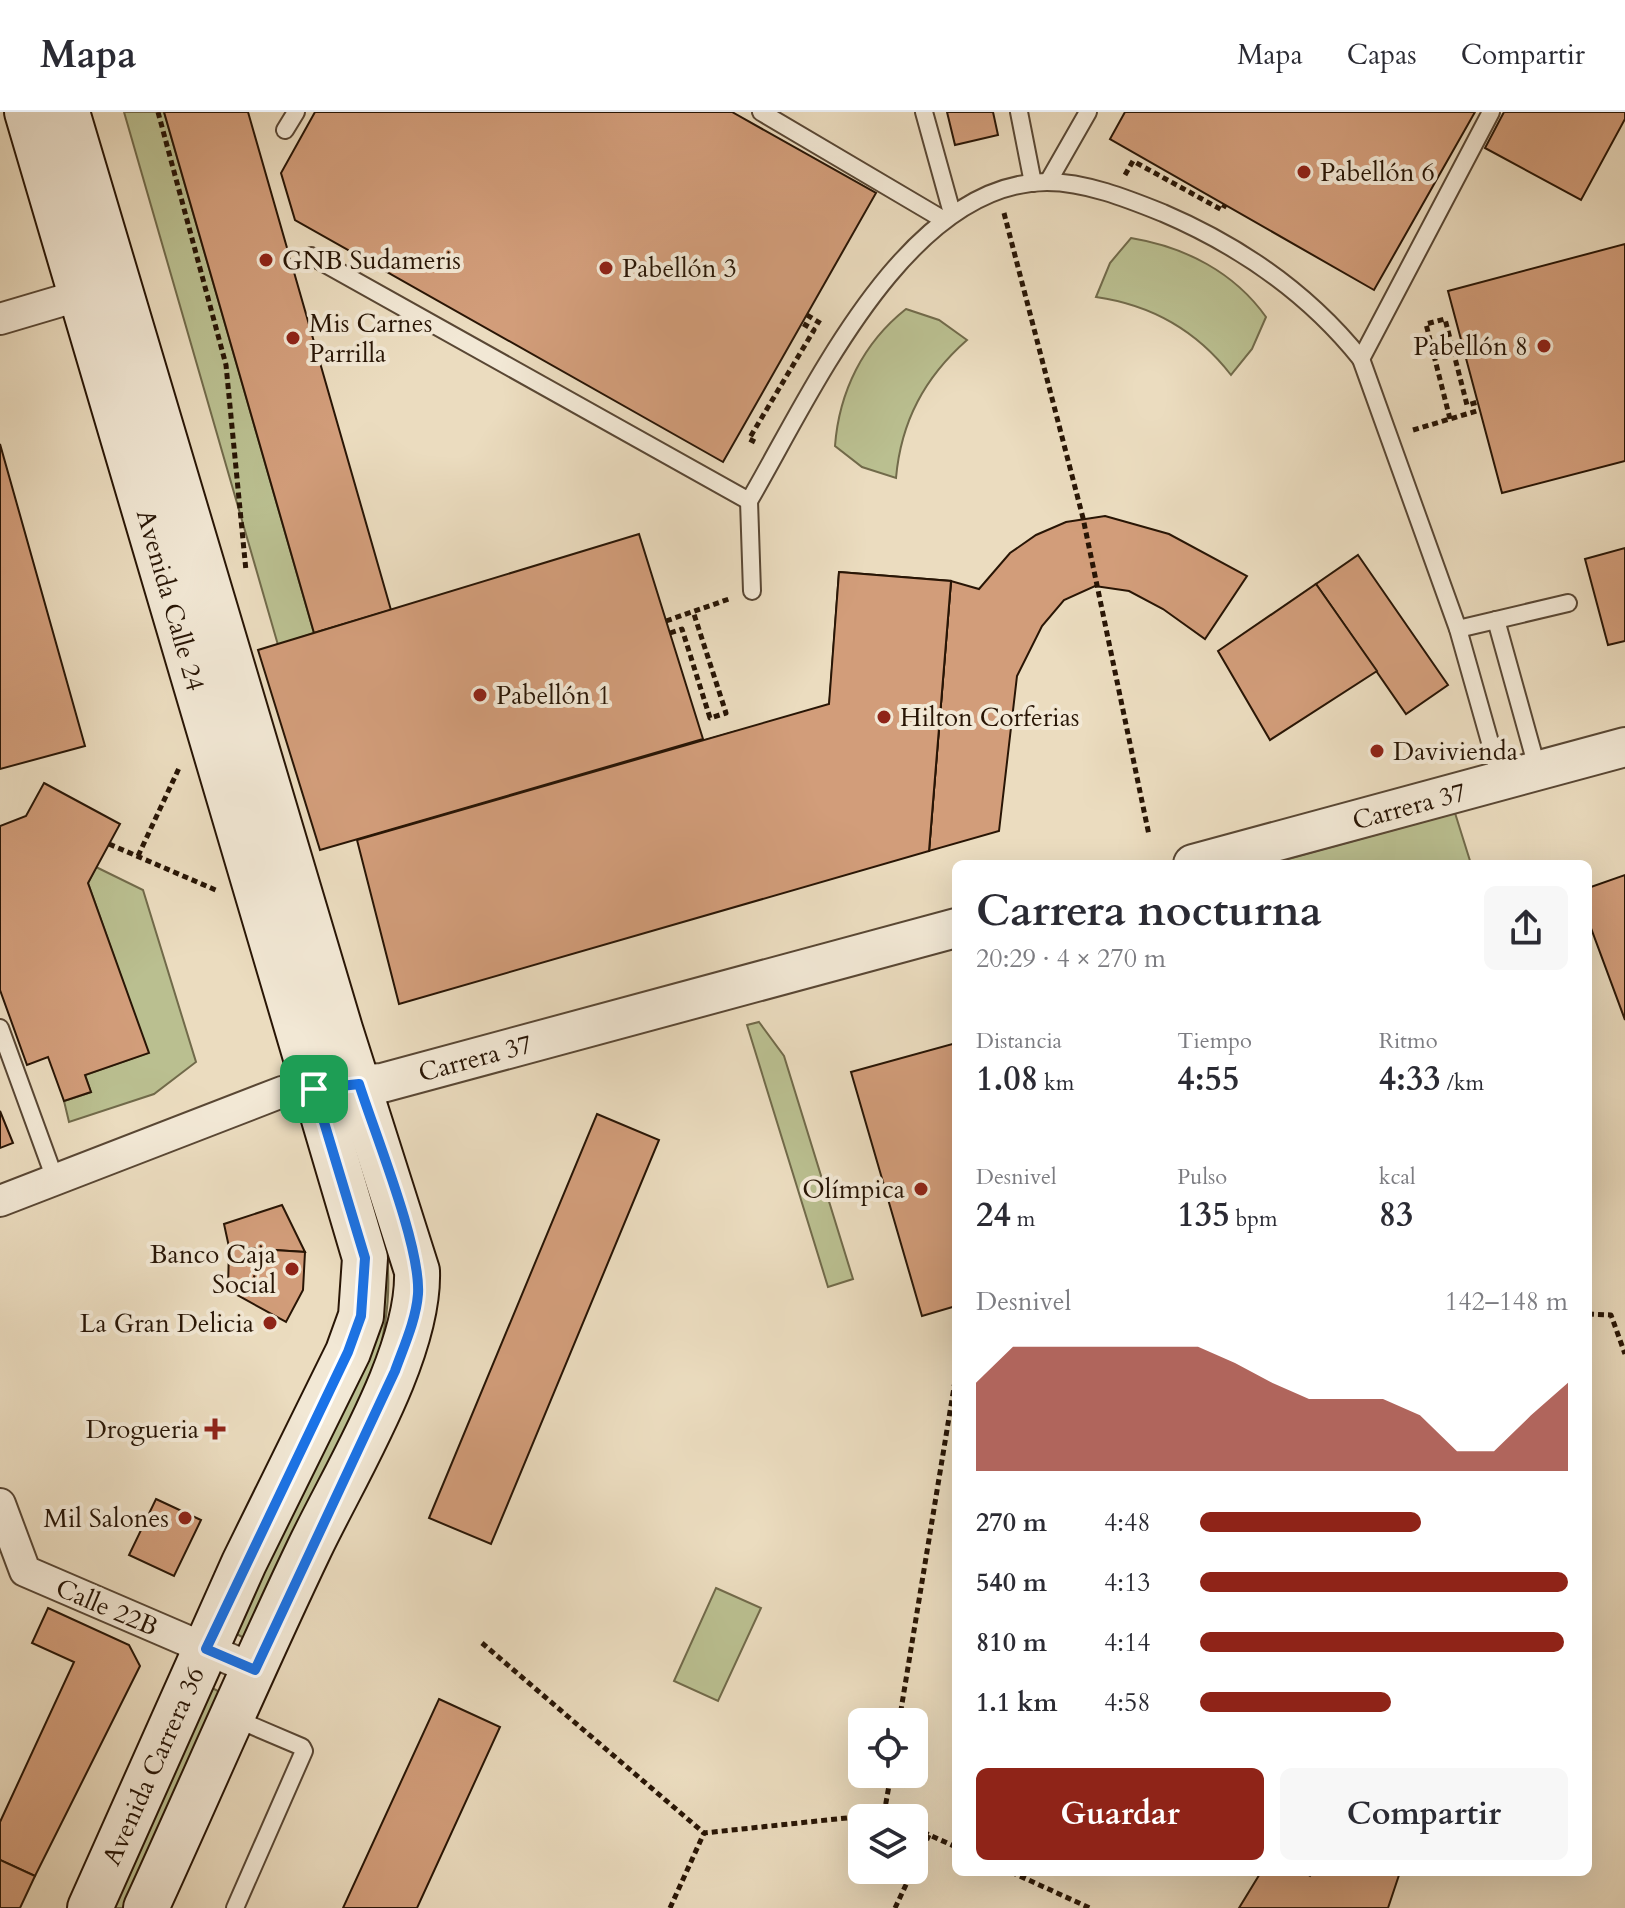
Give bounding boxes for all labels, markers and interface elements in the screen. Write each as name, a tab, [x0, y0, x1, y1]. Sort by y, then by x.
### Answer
text: Mapa	[40, 29, 136, 81]
text: Mapa	[1237, 36, 1303, 74]
text: Capas	[1347, 36, 1417, 74]
text: Compartir	[1461, 36, 1585, 74]
place label: Pabellón 6	[1320, 155, 1435, 190]
marker: Pabellón 6	[1295, 163, 1313, 181]
place label: GNB Sudameris	[282, 243, 461, 278]
marker: GNB Sudameris	[257, 251, 275, 269]
place label: Pabellón 3	[622, 251, 737, 286]
marker: Pabellón 3	[597, 259, 615, 277]
place label: Mis Carnes Parrilla	[309, 306, 432, 371]
marker: Mis Carnes Parrilla	[284, 329, 302, 347]
place label: Pabellón 8	[1413, 329, 1528, 364]
marker: Pabellón 8	[1535, 337, 1553, 355]
street label: Avenida Calle 24	[128, 505, 213, 695]
place label: Pabellón 1	[496, 678, 611, 713]
marker: Pabellón 1	[471, 686, 489, 704]
place label: Hilton Corferias	[900, 700, 1080, 735]
marker: Hilton Corferias	[875, 708, 893, 726]
place label: Davivienda	[1393, 734, 1518, 769]
marker: Davivienda	[1368, 742, 1386, 760]
street label: Carrera 37	[1348, 775, 1470, 838]
text: Carrera nocturna	[976, 881, 1322, 941]
button: share	[1484, 886, 1568, 970]
text: 20:29 · 4 × 270 m	[976, 941, 1166, 976]
text: Distancia	[976, 1026, 1062, 1056]
text: Tiempo	[1177, 1026, 1252, 1056]
text: Ritmo	[1379, 1026, 1438, 1056]
street label: Carrera 37	[414, 1027, 536, 1090]
pin	[280, 1055, 348, 1123]
text: 1.08	[976, 1056, 1038, 1102]
text: 4:55	[1177, 1056, 1239, 1102]
text: 4:33	[1379, 1056, 1441, 1102]
icon: arrive	[292, 1067, 336, 1111]
text: km	[1038, 1068, 1074, 1098]
text: /km	[1441, 1068, 1484, 1098]
text: Desnivel	[976, 1162, 1057, 1192]
text: Pulso	[1177, 1162, 1227, 1192]
text: kcal	[1379, 1162, 1416, 1192]
place label: Olímpica	[802, 1172, 905, 1207]
marker: Olímpica	[912, 1180, 930, 1198]
text: 24	[976, 1192, 1011, 1238]
text: 135	[1177, 1192, 1230, 1238]
text: 83	[1379, 1192, 1414, 1238]
text: m	[1011, 1204, 1035, 1234]
text: bpm	[1230, 1204, 1278, 1234]
place label: Banco Caja Social	[150, 1237, 276, 1302]
marker: Banco Caja Social	[283, 1260, 301, 1278]
text: Desnivel	[976, 1284, 1071, 1319]
text: 142–148 m	[1445, 1284, 1568, 1319]
place label: La Gran Delicia	[80, 1306, 254, 1341]
marker: La Gran Delicia	[261, 1314, 279, 1332]
place label: Drogueria	[86, 1412, 199, 1447]
marker: Drogueria	[206, 1420, 224, 1438]
place label: Mil Salones	[43, 1501, 169, 1536]
text: 270 m	[976, 1505, 1047, 1540]
text: 4:48	[1104, 1505, 1151, 1540]
marker: Mil Salones	[176, 1509, 194, 1527]
text: 540 m	[976, 1565, 1047, 1600]
text: 4:13	[1104, 1565, 1151, 1600]
street label: Calle 22B	[51, 1570, 163, 1645]
text: 810 m	[976, 1625, 1047, 1660]
text: 4:14	[1104, 1625, 1151, 1660]
street label: Avenida Carrera 36	[94, 1661, 213, 1871]
text: 1.1 km	[976, 1685, 1057, 1720]
text: 4:58	[1104, 1685, 1151, 1720]
map controls	[848, 1708, 928, 1884]
button: locate	[848, 1708, 928, 1788]
button: Guardar	[976, 1768, 1264, 1860]
button: Compartir	[1280, 1768, 1568, 1860]
button: layers	[848, 1804, 928, 1884]

